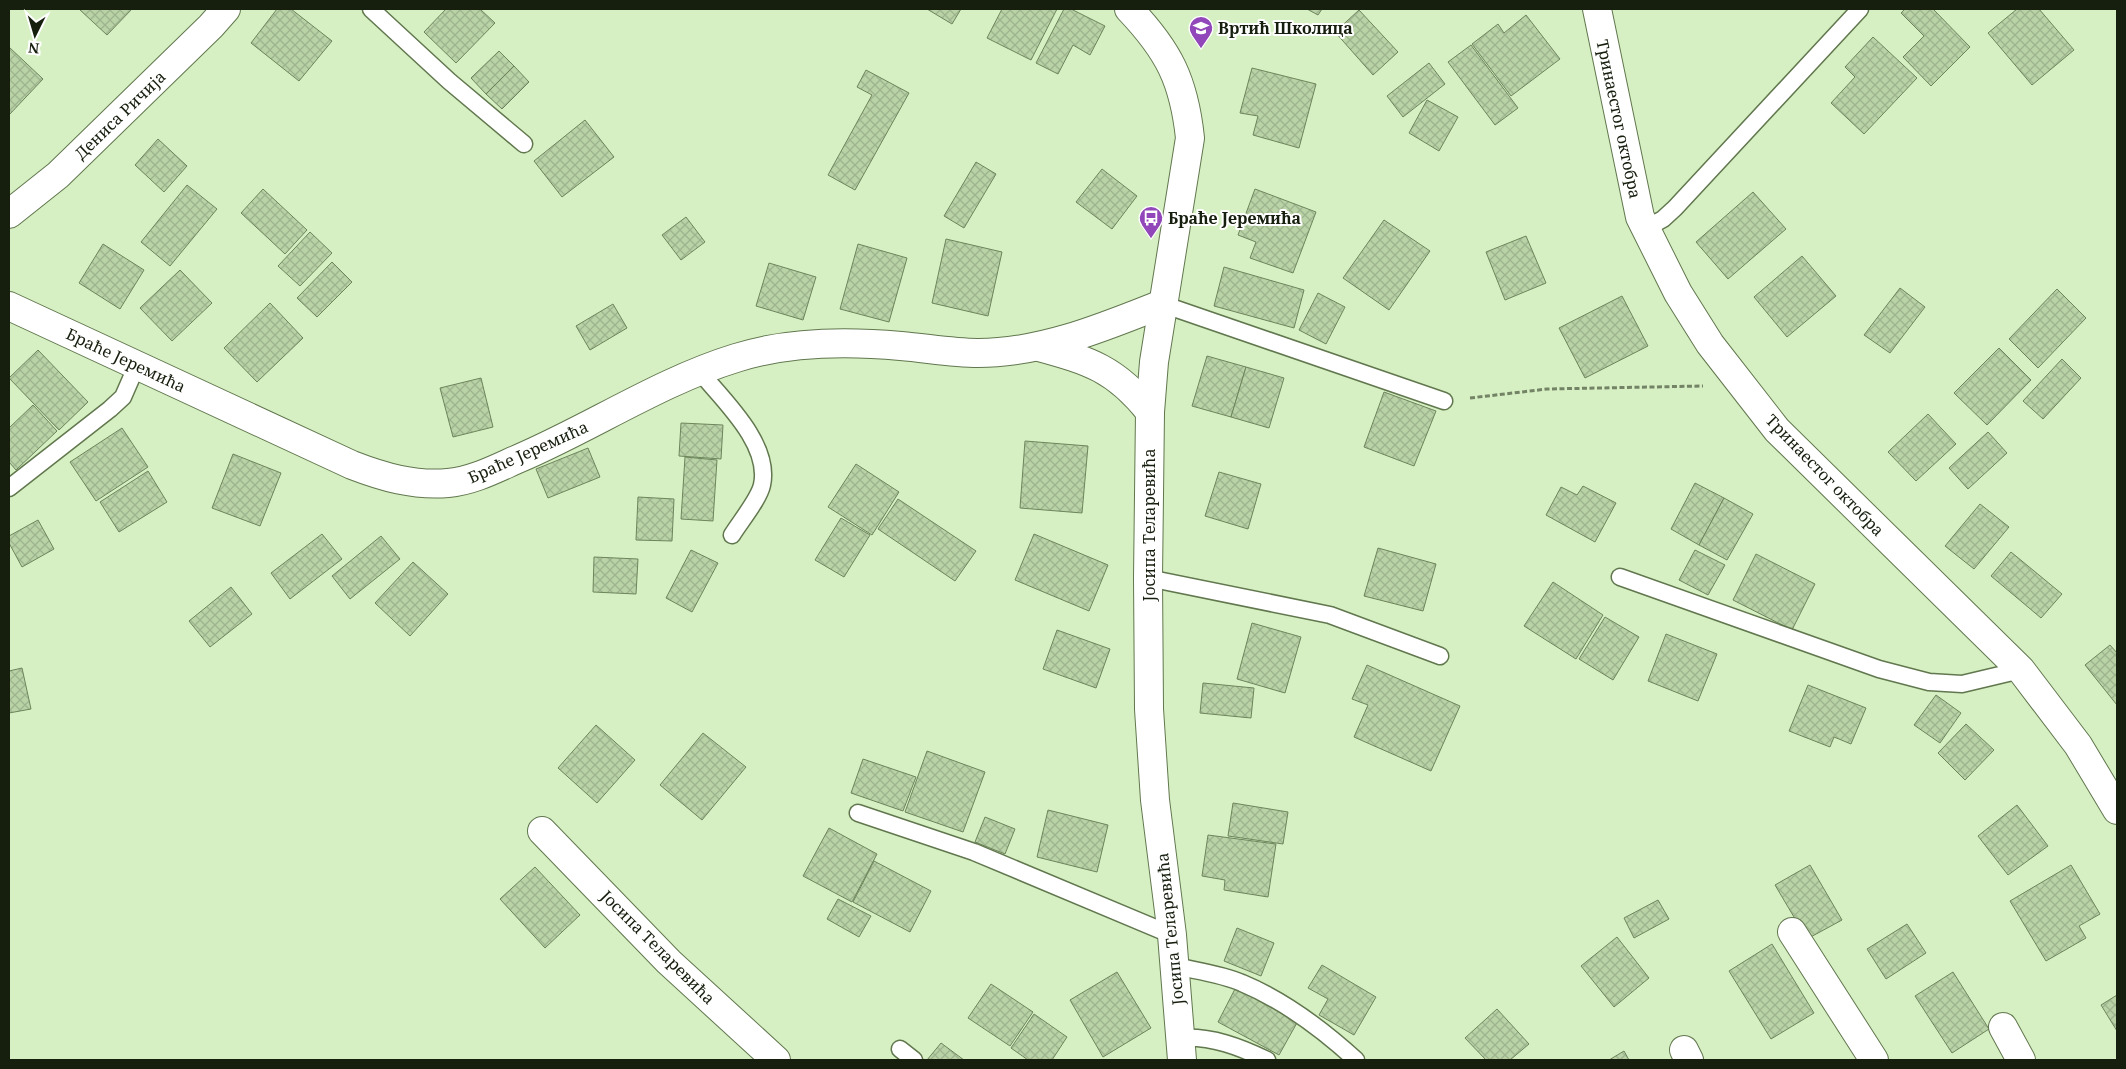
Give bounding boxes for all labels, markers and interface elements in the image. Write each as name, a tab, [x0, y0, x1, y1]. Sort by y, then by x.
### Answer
north arrow	[10, 10, 60, 60]
school or university icon: Вртић Школица	[1188, 15, 1214, 49]
place label: Вртић Школица	[1218, 17, 1353, 39]
street label: Тринаестог октобра	[1591, 38, 1647, 200]
text: N	[27, 39, 40, 58]
street label: Дениса Ричија	[70, 66, 170, 164]
bus stop icon: Браће Јеремића	[1138, 205, 1164, 239]
place label: Браће Јеремића	[1168, 207, 1301, 229]
street label: Браће Јеремића	[63, 323, 189, 397]
street label: Тринаестог октобра	[1761, 409, 1889, 541]
street label: Браће Јеремића	[464, 416, 592, 488]
street label: Јосипа Теларевића	[1138, 448, 1160, 603]
street label: Јосипа Теларевића	[1151, 852, 1189, 1007]
street label: Јосипа Теларевића	[595, 884, 720, 1009]

